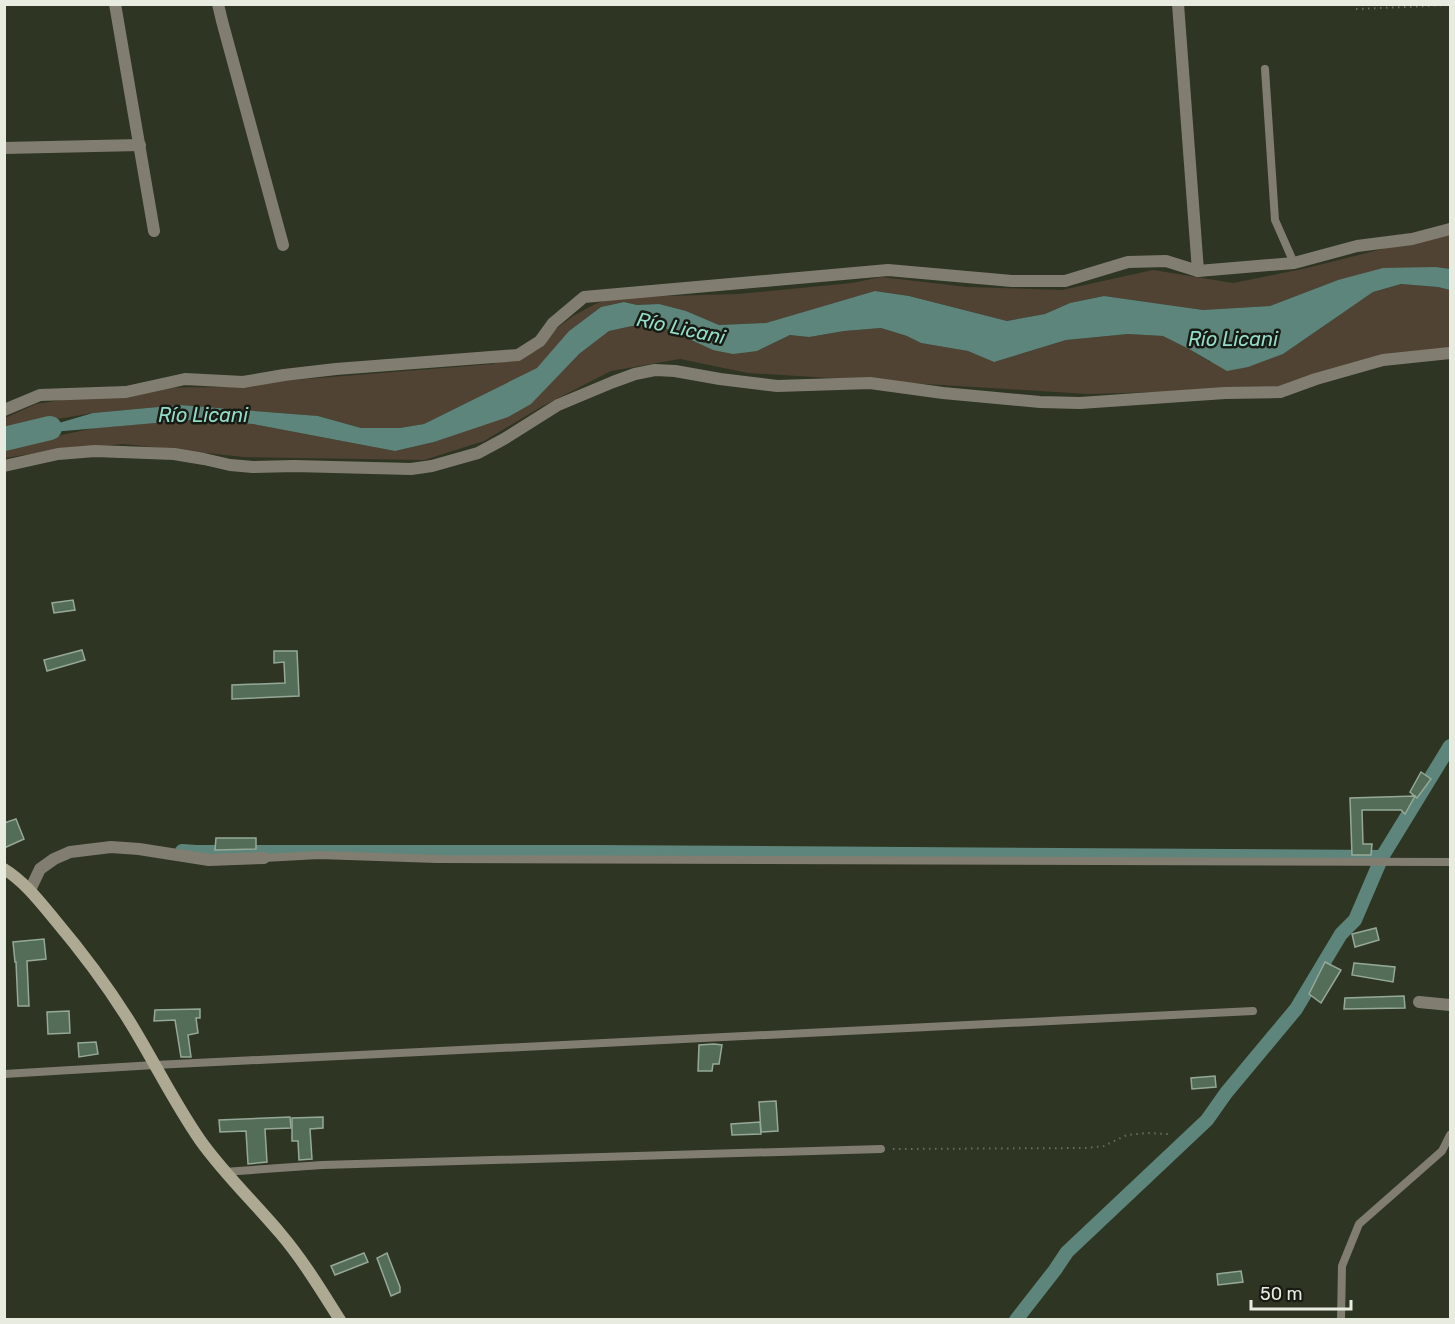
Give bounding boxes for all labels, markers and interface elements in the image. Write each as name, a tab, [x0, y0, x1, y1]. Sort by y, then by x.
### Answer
water label: Río Licani	[634, 307, 729, 349]
water label: Río Licani	[1188, 327, 1279, 351]
water label: Río Licani	[158, 403, 249, 427]
scale bar	[1251, 1273, 1352, 1311]
text: 50 m	[1260, 1283, 1303, 1305]

